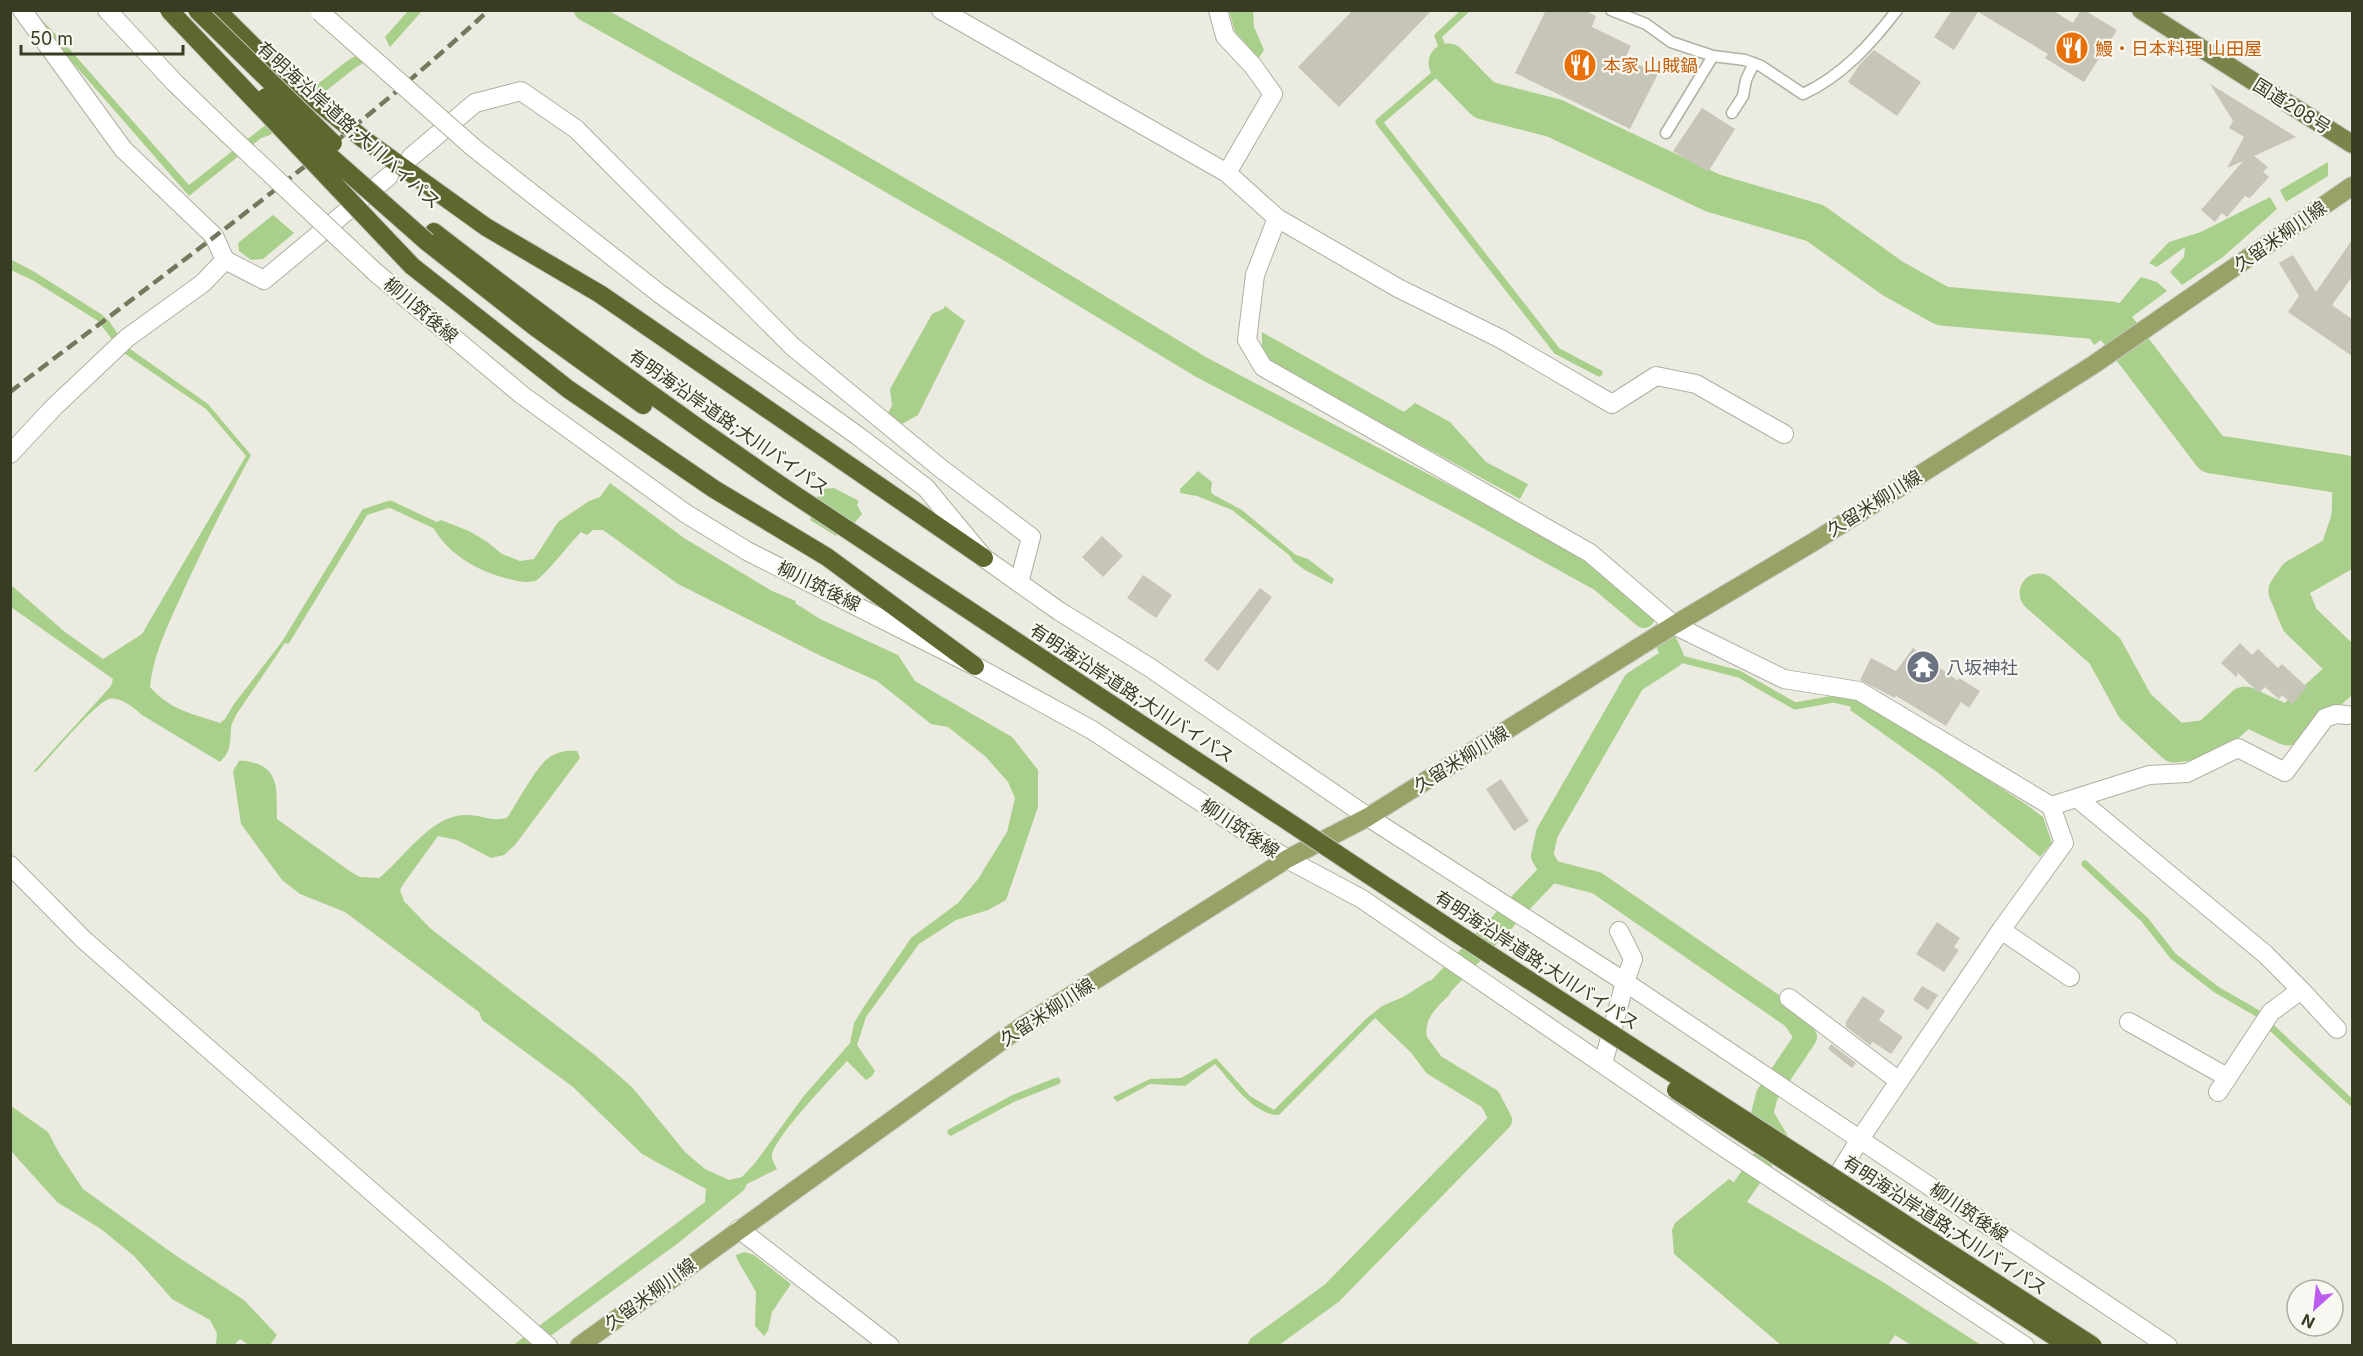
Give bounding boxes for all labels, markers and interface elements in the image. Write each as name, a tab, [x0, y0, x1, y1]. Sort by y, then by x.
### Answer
scale bar	[21, 18, 183, 56]
text: 50 m	[30, 28, 73, 49]
restaurant icon: 鰻・日本料理 山田屋	[2054, 30, 2090, 66]
street label: 有明海沿岸道路;大川バイパス	[253, 37, 445, 213]
place label: 鰻・日本料理 山田屋	[2095, 38, 2262, 59]
restaurant icon: 本家 山賊鍋	[1562, 47, 1598, 83]
place label: 本家 山賊鍋	[1603, 55, 1698, 76]
street label: 国道208号	[2249, 74, 2335, 138]
street label: 久留米柳川線	[2230, 196, 2330, 276]
street label: 柳川筑後線	[380, 273, 462, 347]
street label: 有明海沿岸道路;大川バイパス	[625, 345, 833, 499]
street label: 久留米柳川線	[1823, 465, 1925, 541]
street label: 柳川筑後線	[774, 557, 864, 615]
street label: 有明海沿岸道路;大川バイパス	[1026, 619, 1238, 767]
temple icon: 八坂神社	[1905, 649, 1941, 685]
place label: 八坂神社	[1946, 657, 2018, 678]
street label: 久留米柳川線	[1410, 721, 1512, 797]
street label: 柳川筑後線	[1197, 794, 1283, 862]
street label: 有明海沿岸道路;大川バイパス	[1431, 886, 1643, 1034]
street label: 久留米柳川線	[996, 974, 1098, 1050]
street label: 有明海沿岸道路;大川バイパス	[1839, 1151, 2051, 1299]
street label: 柳川筑後線	[1926, 1178, 2012, 1246]
street label: 久留米柳川線	[600, 1254, 700, 1334]
north arrow	[2285, 1278, 2345, 1338]
text: N	[2298, 1310, 2318, 1333]

